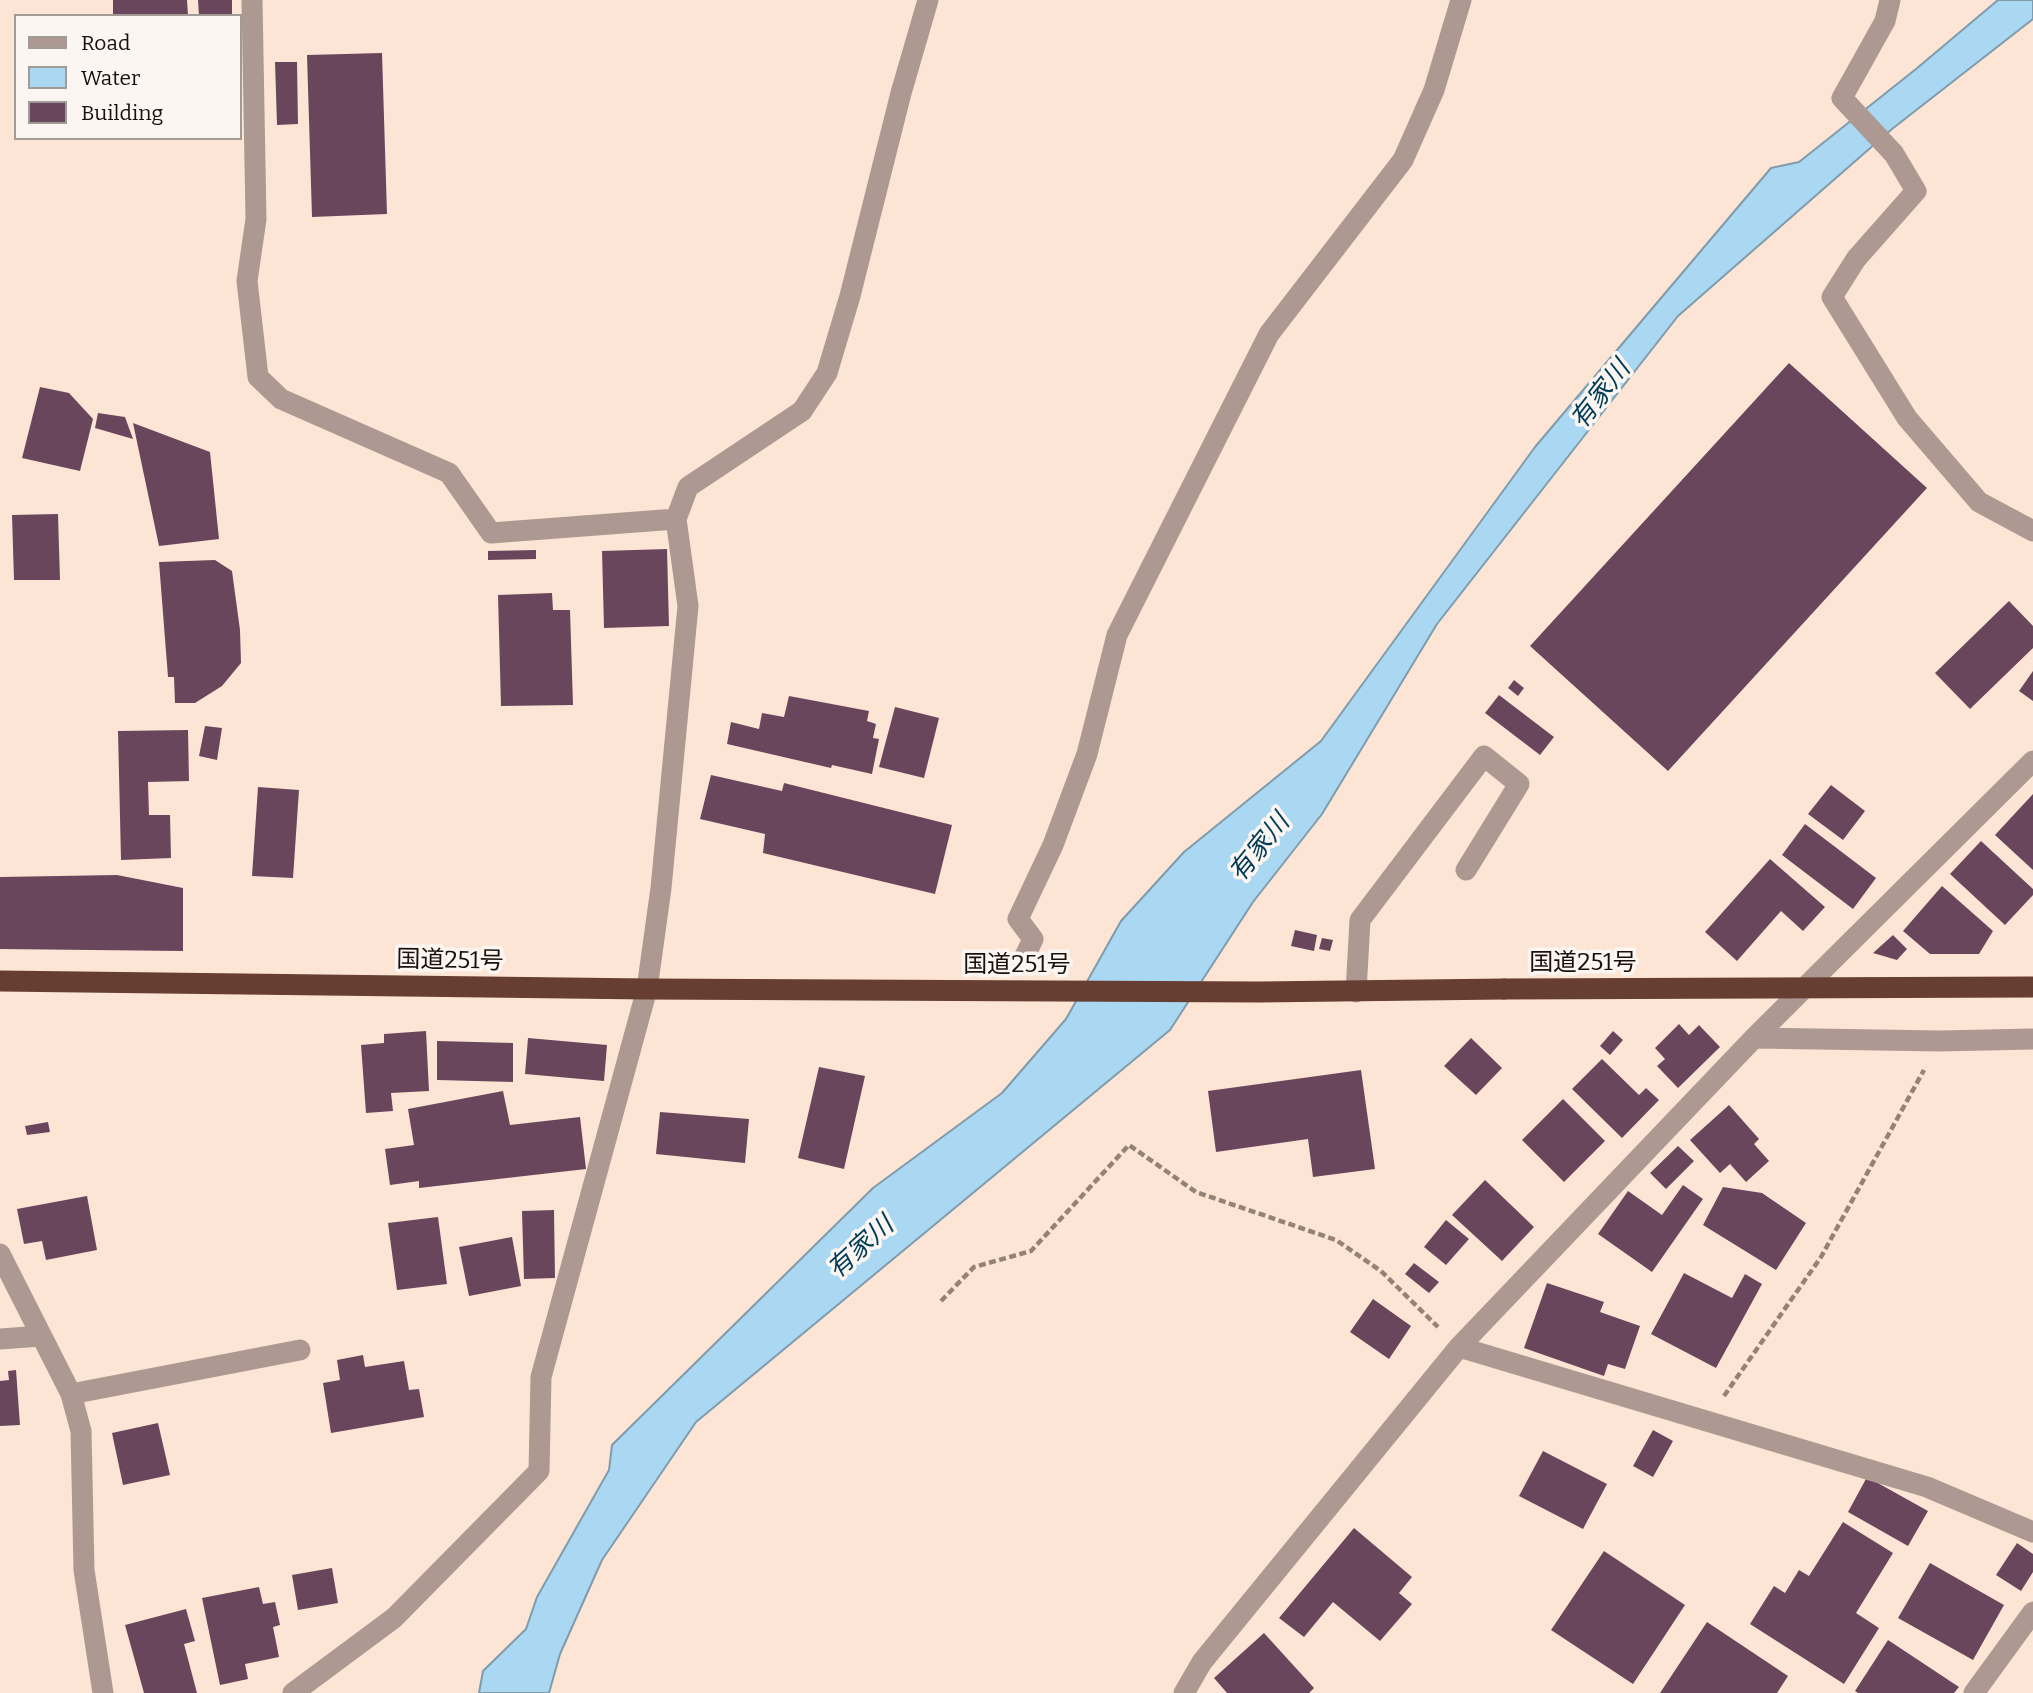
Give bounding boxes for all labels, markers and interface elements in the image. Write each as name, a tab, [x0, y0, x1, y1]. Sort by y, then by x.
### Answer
legend	[14, 14, 242, 140]
text: Road	[81, 30, 130, 56]
text: Water	[81, 65, 140, 91]
text: Building	[81, 100, 163, 126]
water label: 有家川	[1565, 355, 1637, 435]
water label: 有家川	[1223, 808, 1297, 888]
street label: 国道251号	[396, 946, 504, 976]
street label: 国道251号	[1529, 949, 1637, 977]
street label: 国道251号	[963, 951, 1071, 979]
water label: 有家川	[822, 1210, 900, 1286]

